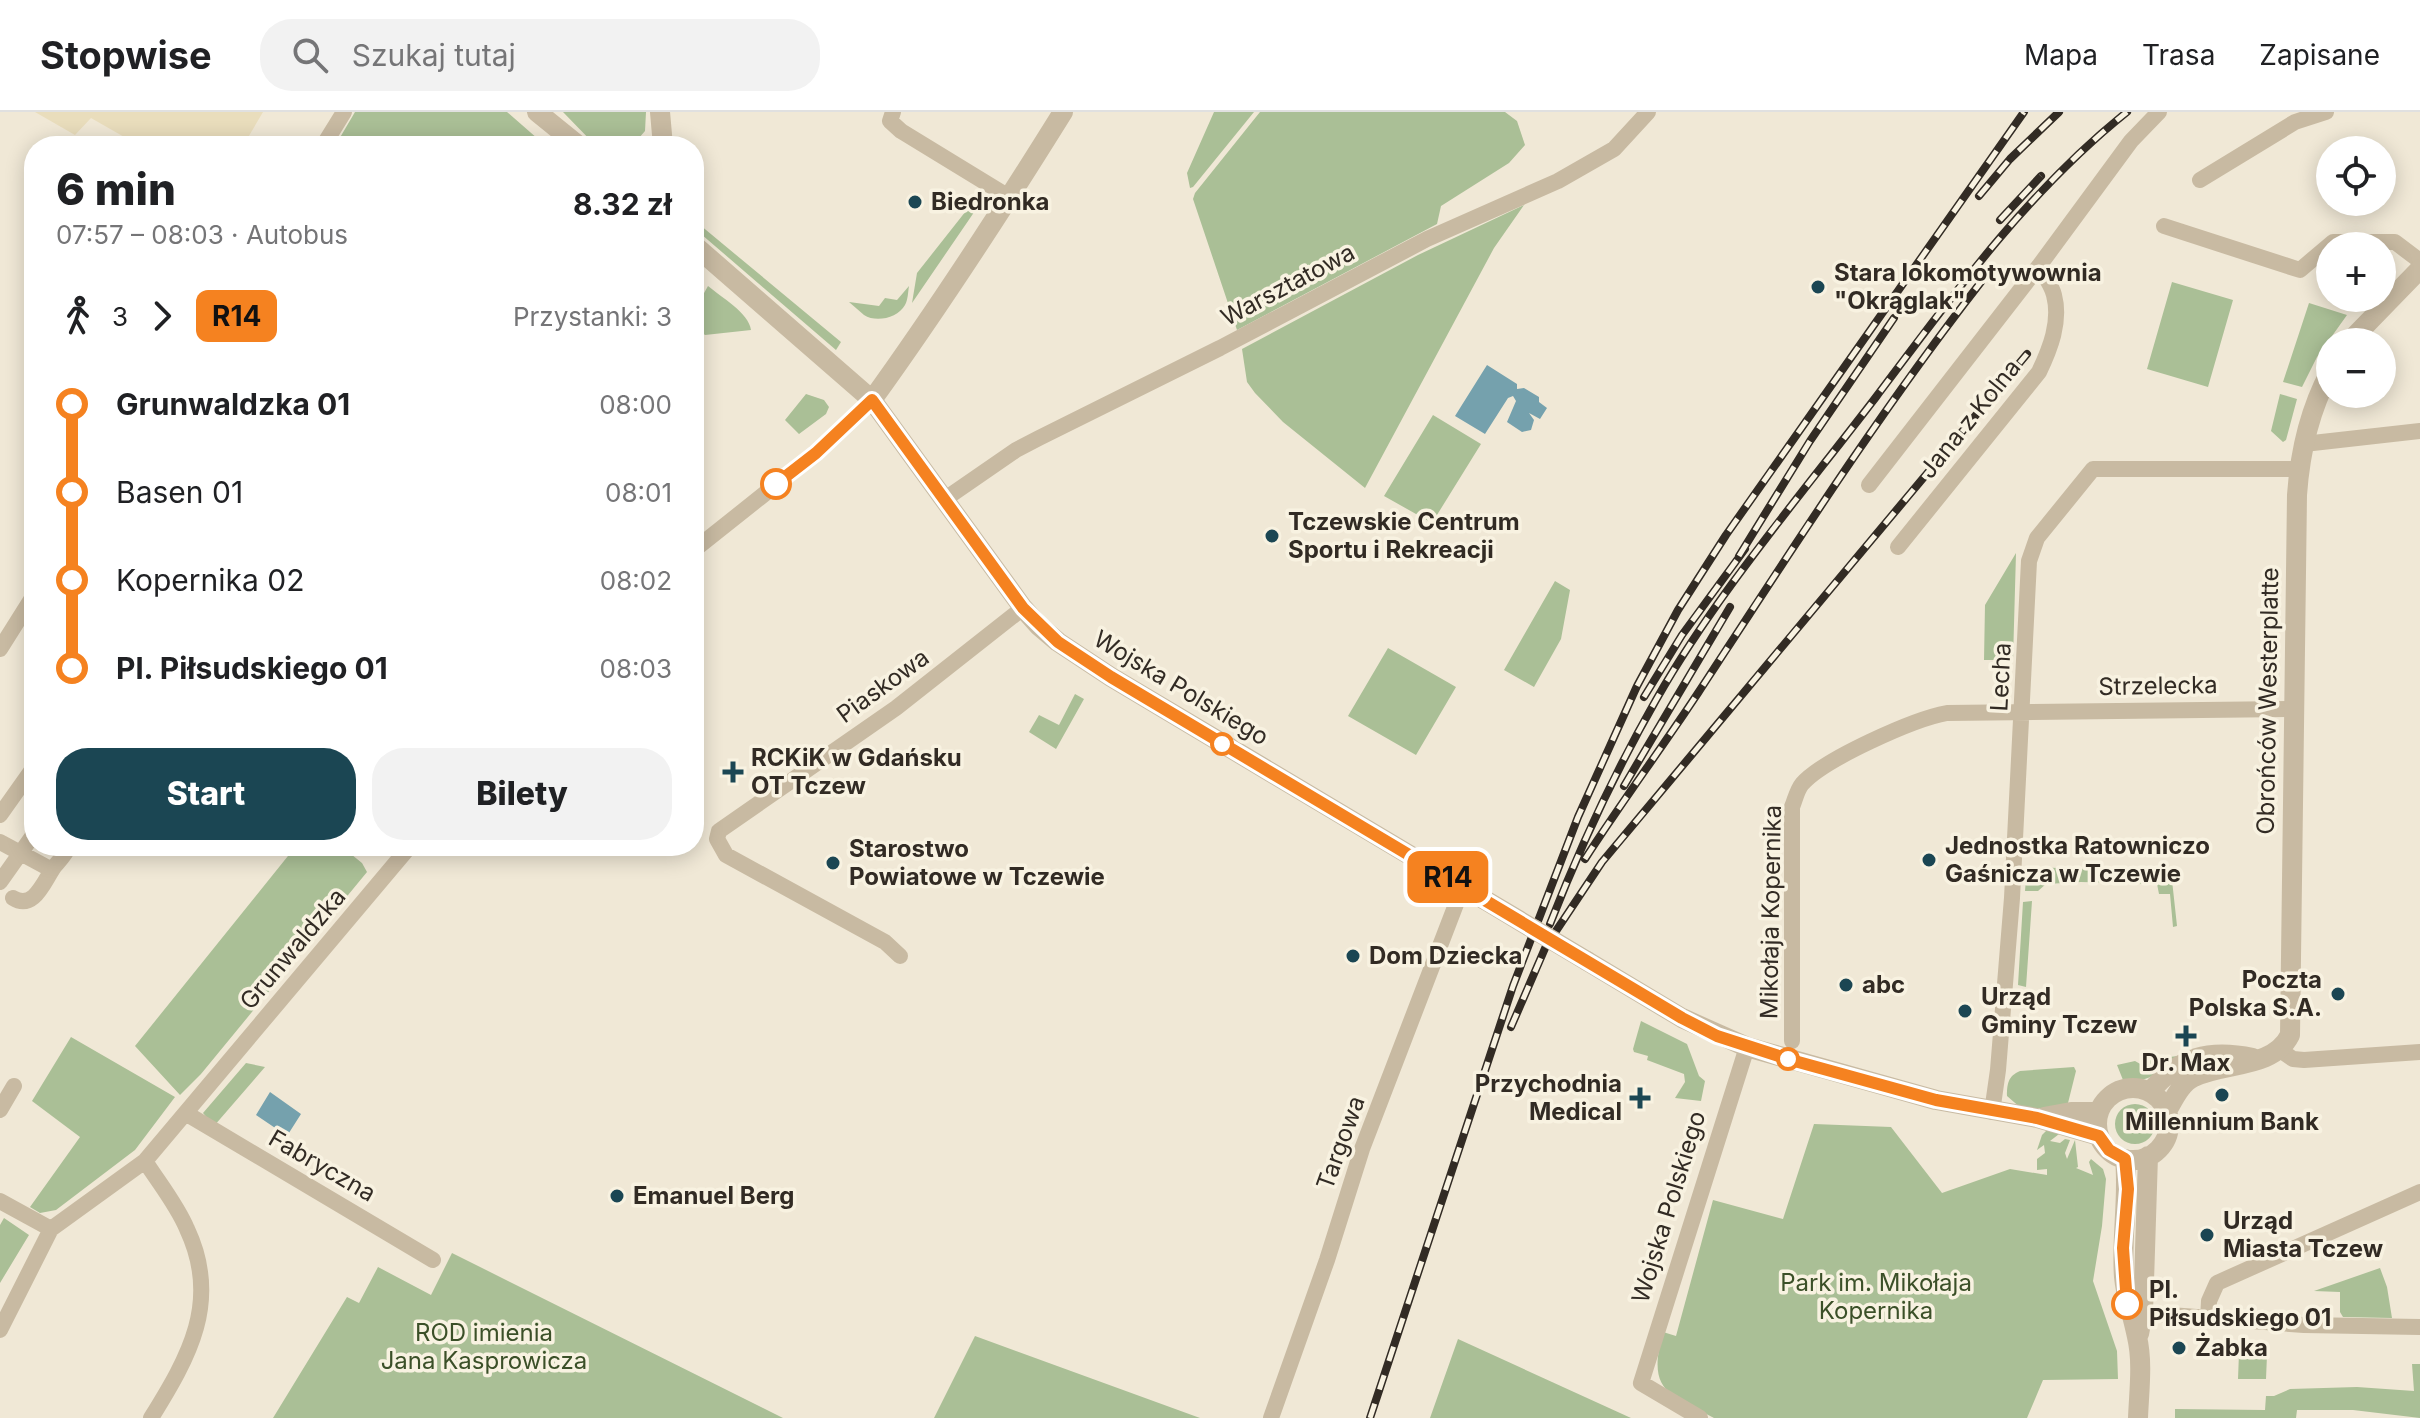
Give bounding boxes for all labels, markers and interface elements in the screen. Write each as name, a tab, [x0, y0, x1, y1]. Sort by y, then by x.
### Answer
search box	[260, 19, 820, 91]
text: Stopwise	[40, 32, 212, 78]
icon: search	[288, 33, 332, 77]
text: Szukaj tutaj	[352, 37, 516, 73]
text: Mapa	[2024, 38, 2098, 72]
text: Trasa	[2142, 38, 2215, 72]
text: Zapisane	[2259, 38, 2380, 72]
map controls	[2316, 136, 2396, 408]
button: locate	[2316, 136, 2396, 216]
text: 6 min	[56, 162, 176, 216]
text: 8.32 zł	[573, 186, 672, 222]
place label: Biedronka	[931, 187, 1050, 216]
marker: Biedronka	[906, 193, 924, 211]
text: 07:57 – 08:03 · Autobus	[56, 219, 348, 250]
button: +	[2316, 232, 2396, 312]
street label: Warsztatowa	[1216, 237, 1359, 332]
place label: Stara lokomotywownia "Okrąglak"	[1834, 258, 2102, 315]
marker: Stara lokomotywownia "Okrąglak"	[1809, 278, 1827, 296]
icon: walk	[56, 294, 100, 338]
icon: forward	[140, 294, 184, 338]
text: R14	[212, 299, 261, 333]
text: 3	[112, 301, 128, 332]
text: Przystanki: 3	[513, 301, 672, 332]
button: −	[2316, 328, 2396, 408]
street label: Jana z Kolna	[1913, 353, 2026, 484]
text: Grunwaldzka 01	[116, 386, 350, 422]
text: 08:00	[599, 389, 672, 420]
unlabelled marker	[761, 469, 791, 499]
text: Basen 01	[116, 474, 243, 510]
text: 08:01	[605, 477, 672, 508]
place label: Tczewskie Centrum Sportu i Rekreacji	[1288, 507, 1520, 564]
marker: Tczewskie Centrum Sportu i Rekreacji	[1263, 527, 1281, 545]
text: Kopernika 02	[116, 562, 305, 598]
text: 08:02	[600, 565, 672, 596]
street label: Obrońców Westerplatte	[2251, 567, 2284, 835]
street label: Wojska Polskiego	[1089, 624, 1274, 751]
street label: Piaskowa	[831, 642, 935, 729]
street label: Lecha	[1984, 642, 2017, 712]
text: Pl. Piłsudskiego 01	[116, 650, 388, 686]
text: 08:03	[600, 653, 672, 684]
street label: Strzelecka	[2098, 670, 2218, 701]
unlabelled marker	[1211, 733, 1233, 755]
place label: RCKiK w Gdańsku OT Tczew	[751, 743, 962, 800]
button: Start	[56, 748, 356, 840]
button: Bilety	[372, 748, 672, 840]
marker: RCKiK w Gdańsku OT Tczew	[722, 761, 744, 783]
street label: Mikołaja Kopernika	[1754, 805, 1787, 1019]
place label: Jednostka Ratowniczo Gaśnicza w Tczewie	[1945, 831, 2210, 888]
place label: Starostwo Powiatowe w Tczewie	[849, 834, 1105, 891]
line badge: R14	[1402, 851, 1494, 903]
marker: Jednostka Ratowniczo Gaśnicza w Tczewie	[1920, 851, 1938, 869]
marker: Starostwo Powiatowe w Tczewie	[824, 854, 842, 872]
text: R14	[1423, 860, 1473, 894]
street label: Grunwaldzka	[234, 882, 352, 1015]
place label: Dom Dziecka	[1369, 941, 1523, 970]
marker: Dom Dziecka	[1344, 947, 1362, 965]
place label: Poczta Polska S.A.	[2189, 965, 2322, 1022]
place label: abc	[1862, 970, 1905, 999]
marker: abc	[1837, 976, 1855, 994]
place label: Urząd Gminy Tczew	[1981, 982, 2138, 1039]
marker: Poczta Polska S.A.	[2329, 985, 2347, 1003]
marker: Urząd Gminy Tczew	[1956, 1002, 1974, 1020]
marker: Dr. Max	[2177, 1027, 2195, 1045]
unlabelled marker	[1777, 1048, 1799, 1070]
place label: Dr. Max	[2142, 1048, 2230, 1077]
place label: Przychodnia Medical	[1475, 1069, 1622, 1126]
marker: Millennium Bank	[2213, 1086, 2231, 1104]
marker: Przychodnia Medical	[1629, 1087, 1651, 1109]
street label: Targowa	[1310, 1092, 1371, 1194]
place label: Millennium Bank	[2125, 1107, 2319, 1136]
street label: Wojska Polskiego	[1626, 1108, 1711, 1306]
street label: Fabryczna	[264, 1123, 381, 1208]
place label: Emanuel Berg	[633, 1181, 794, 1210]
marker: Emanuel Berg	[608, 1187, 626, 1205]
place label: Urząd Miasta Tczew	[2223, 1206, 2384, 1263]
marker: Urząd Miasta Tczew	[2198, 1226, 2216, 1244]
park label: Park im. Mikołaja Kopernika	[1780, 1268, 1972, 1325]
place label: Pl. Piłsudskiego 01	[2149, 1275, 2331, 1332]
marker: Pl. Piłsudskiego 01	[2112, 1289, 2142, 1319]
park label: ROD imienia Jana Kasprowicza	[381, 1318, 587, 1375]
place label: Żabka	[2195, 1332, 2268, 1362]
marker: Żabka	[2170, 1339, 2188, 1357]

